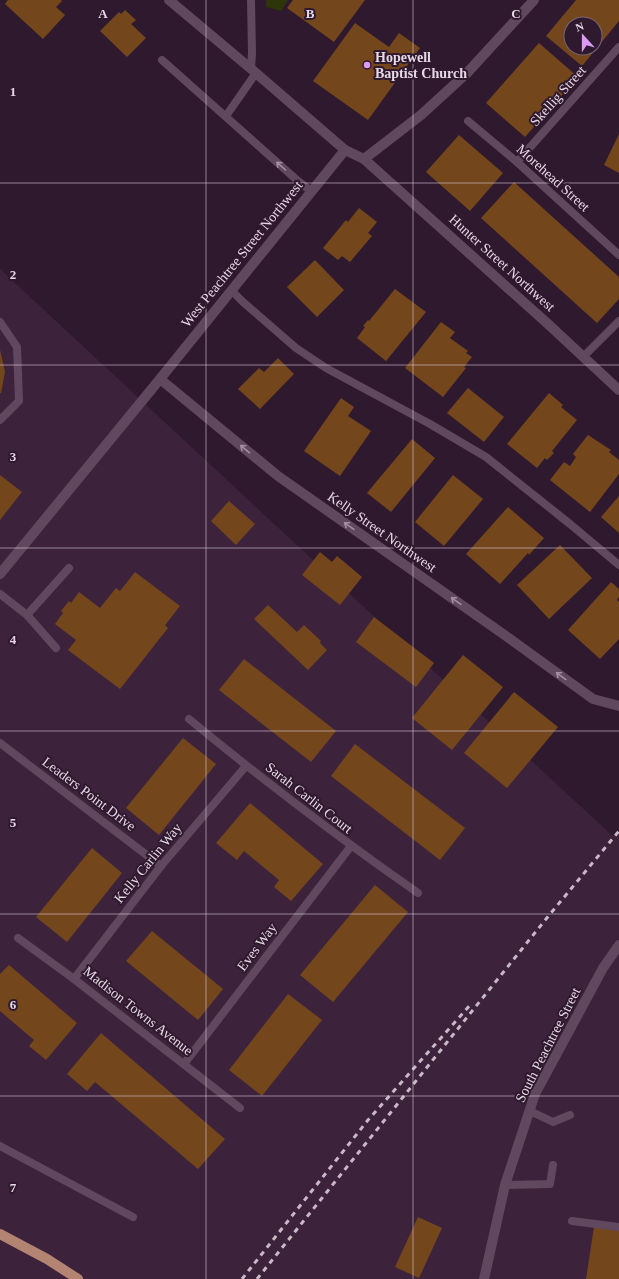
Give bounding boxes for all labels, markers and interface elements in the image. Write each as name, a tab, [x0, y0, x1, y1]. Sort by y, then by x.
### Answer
text: A	[98, 6, 108, 21]
text: B	[306, 6, 315, 21]
text: C	[511, 6, 521, 21]
north arrow	[563, 16, 603, 56]
text: N	[574, 20, 585, 34]
place label: Hopewell Baptist Church	[375, 50, 467, 81]
marker: Hopewell Baptist Church	[362, 60, 372, 70]
street label: Skellig Street	[527, 63, 589, 129]
text: 1	[10, 84, 16, 99]
street label: Morehead Street	[513, 141, 593, 215]
one-way arrow	[276, 161, 286, 171]
street label: West Peachtree Street Northwest	[178, 178, 306, 330]
street label: Hunter Street Northwest	[446, 212, 558, 314]
text: 2	[10, 267, 16, 282]
one-way arrow	[239, 444, 250, 453]
text: 3	[10, 449, 17, 464]
street label: Kelly Street Northwest	[325, 489, 439, 575]
one-way arrow	[344, 522, 355, 530]
one-way arrow	[450, 597, 461, 605]
text: 4	[10, 632, 17, 647]
one-way arrow	[556, 672, 567, 680]
street label: Leaders Point Drive	[39, 754, 139, 834]
street label: Sarah Carlin Court	[263, 760, 355, 837]
text: 5	[10, 815, 17, 830]
street label: Kelly Carlin Way	[111, 820, 185, 906]
street label: Eves Way	[234, 920, 280, 974]
street label: Madison Towns Avenue	[80, 964, 196, 1058]
street label: South Peachtree Street	[513, 985, 583, 1105]
text: 6	[10, 997, 17, 1012]
text: 7	[10, 1180, 17, 1195]

